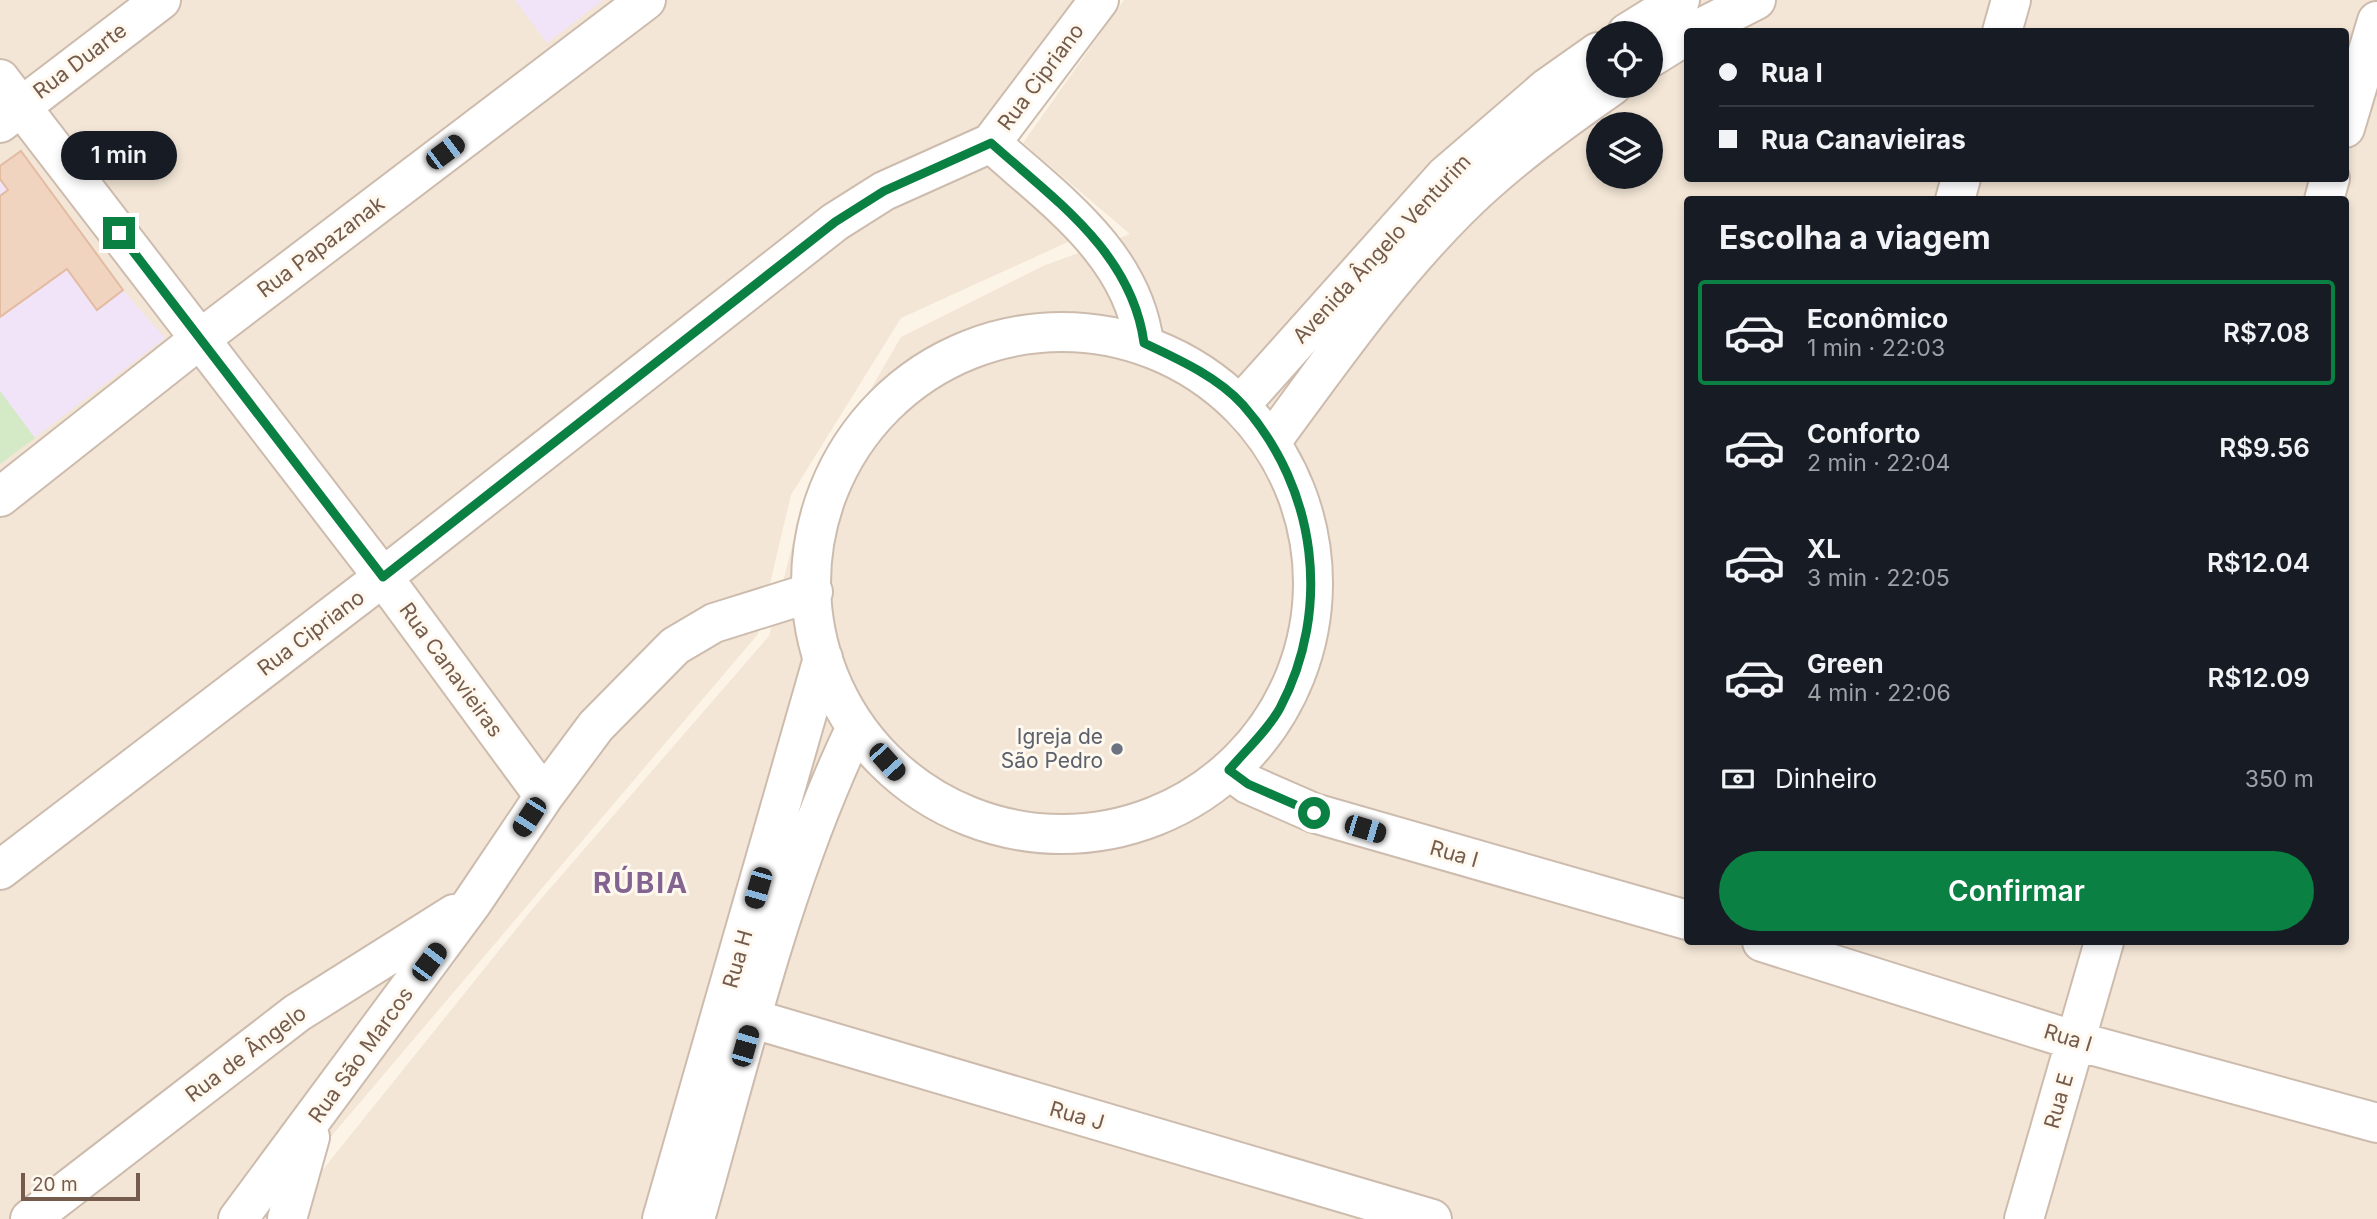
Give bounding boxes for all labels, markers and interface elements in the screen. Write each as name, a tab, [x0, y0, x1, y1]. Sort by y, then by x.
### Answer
street label: Rua Duarte	[28, 17, 131, 104]
street label: Rua Cipriano	[992, 18, 1089, 135]
map controls	[1586, 21, 1663, 189]
button: locate	[1586, 21, 1663, 98]
text: Rua I	[1761, 57, 1823, 88]
button: layers	[1586, 112, 1663, 189]
text: Rua Canavieiras	[1761, 124, 1966, 155]
car	[422, 131, 469, 173]
callout: 1 min	[61, 132, 177, 180]
text: 1 min	[91, 141, 147, 169]
street label: Avenida Ângelo Venturim	[1287, 148, 1476, 348]
street label: Rua Papazanak	[252, 190, 390, 303]
route end	[103, 217, 135, 249]
text: Escolha a viagem	[1719, 218, 1991, 257]
icon: car	[1723, 301, 1786, 364]
text: Econômico	[1807, 303, 1948, 334]
text: R$7.08	[2223, 317, 2310, 348]
text: 1 min · 22:03	[1807, 334, 1945, 362]
icon: car	[1723, 416, 1786, 479]
text: Conforto	[1807, 418, 1920, 449]
text: R$9.56	[2219, 432, 2310, 463]
text: 2 min · 22:04	[1807, 449, 1950, 477]
icon: car	[1723, 531, 1786, 594]
text: XL	[1807, 533, 1841, 564]
text: R$12.04	[2207, 547, 2310, 578]
text: 3 min · 22:05	[1807, 564, 1950, 592]
street label: Rua Cipriano	[252, 584, 369, 681]
street label: Rua Canavieiras	[394, 598, 508, 742]
icon: car	[1723, 646, 1786, 709]
text: Green	[1807, 648, 1884, 679]
text: R$12.09	[2208, 662, 2310, 693]
text: 4 min · 22:06	[1807, 679, 1951, 707]
place label: Igreja de São Pedro	[1001, 724, 1103, 773]
car	[866, 739, 909, 785]
marker: Igreja de São Pedro	[1109, 741, 1125, 757]
icon: cash	[1719, 760, 1757, 798]
text: Dinheiro	[1775, 763, 1877, 794]
text: 350 m	[2245, 765, 2314, 793]
car	[509, 794, 550, 840]
route start	[1298, 797, 1330, 829]
car	[1342, 813, 1389, 845]
street label: Rua I	[1427, 835, 1481, 872]
button: Confirmar	[1719, 851, 2314, 931]
district label: RÚBIA	[593, 865, 689, 900]
car	[743, 865, 774, 911]
street label: Rua H	[717, 927, 758, 991]
car	[408, 939, 451, 985]
street label: Rua São Marcos	[303, 982, 418, 1127]
street label: Rua de Ângelo	[180, 999, 311, 1107]
street label: Rua I	[2041, 1018, 2095, 1057]
car	[730, 1023, 761, 1069]
street label: Rua E	[2039, 1070, 2078, 1131]
street label: Rua J	[1047, 1096, 1107, 1135]
scale bar	[21, 1170, 140, 1202]
text: 20 m	[32, 1173, 78, 1196]

